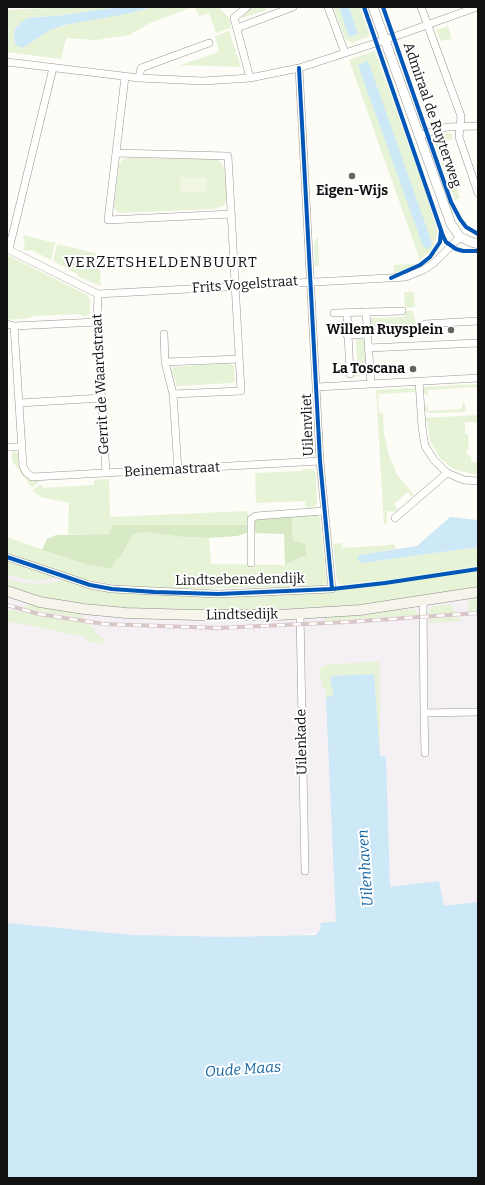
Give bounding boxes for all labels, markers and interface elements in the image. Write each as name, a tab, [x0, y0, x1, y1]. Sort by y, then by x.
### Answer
street label: Admiraal de Ruyterweg	[399, 40, 465, 190]
marker: Eigen-Wijs	[347, 171, 357, 181]
place label: Eigen-Wijs	[316, 183, 388, 199]
district label: VERZETSHELDENBUURT	[64, 254, 258, 272]
street label: Frits Vogelstraat	[191, 273, 299, 297]
street label: Gerrit de Waardstraat	[89, 313, 113, 455]
place label: Willem Ruysplein	[326, 322, 443, 338]
marker: Willem Ruysplein	[446, 325, 456, 335]
place label: La Toscana	[332, 361, 405, 377]
marker: La Toscana	[408, 364, 418, 374]
street label: Uilenvliet	[299, 393, 317, 457]
street label: Beinemastraat	[124, 459, 220, 481]
street label: Lindtsebenedendijk	[175, 570, 305, 590]
street label: Lindtsedijk	[206, 606, 278, 624]
street label: Uilenkade	[293, 709, 311, 775]
water label: Uilenhaven	[354, 829, 378, 907]
water label: Oude Maas	[204, 1058, 282, 1082]

